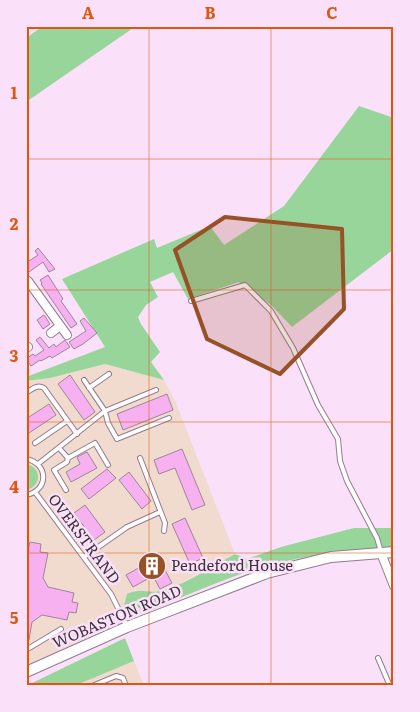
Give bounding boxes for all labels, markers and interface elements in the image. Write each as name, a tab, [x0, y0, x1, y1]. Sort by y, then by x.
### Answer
text: A	[82, 0, 94, 24]
text: B	[204, 0, 216, 24]
text: C	[326, 0, 338, 24]
text: 1	[11, 80, 18, 104]
text: 2	[10, 211, 19, 235]
text: 3	[10, 343, 19, 367]
text: 4	[9, 474, 19, 498]
street label: OVERSTRAND	[44, 488, 127, 588]
building icon: Pendeford House	[137, 551, 167, 581]
place label: Pendeford House	[171, 553, 293, 576]
street label: WOBASTON ROAD	[48, 578, 185, 653]
text: 5	[10, 605, 19, 629]

